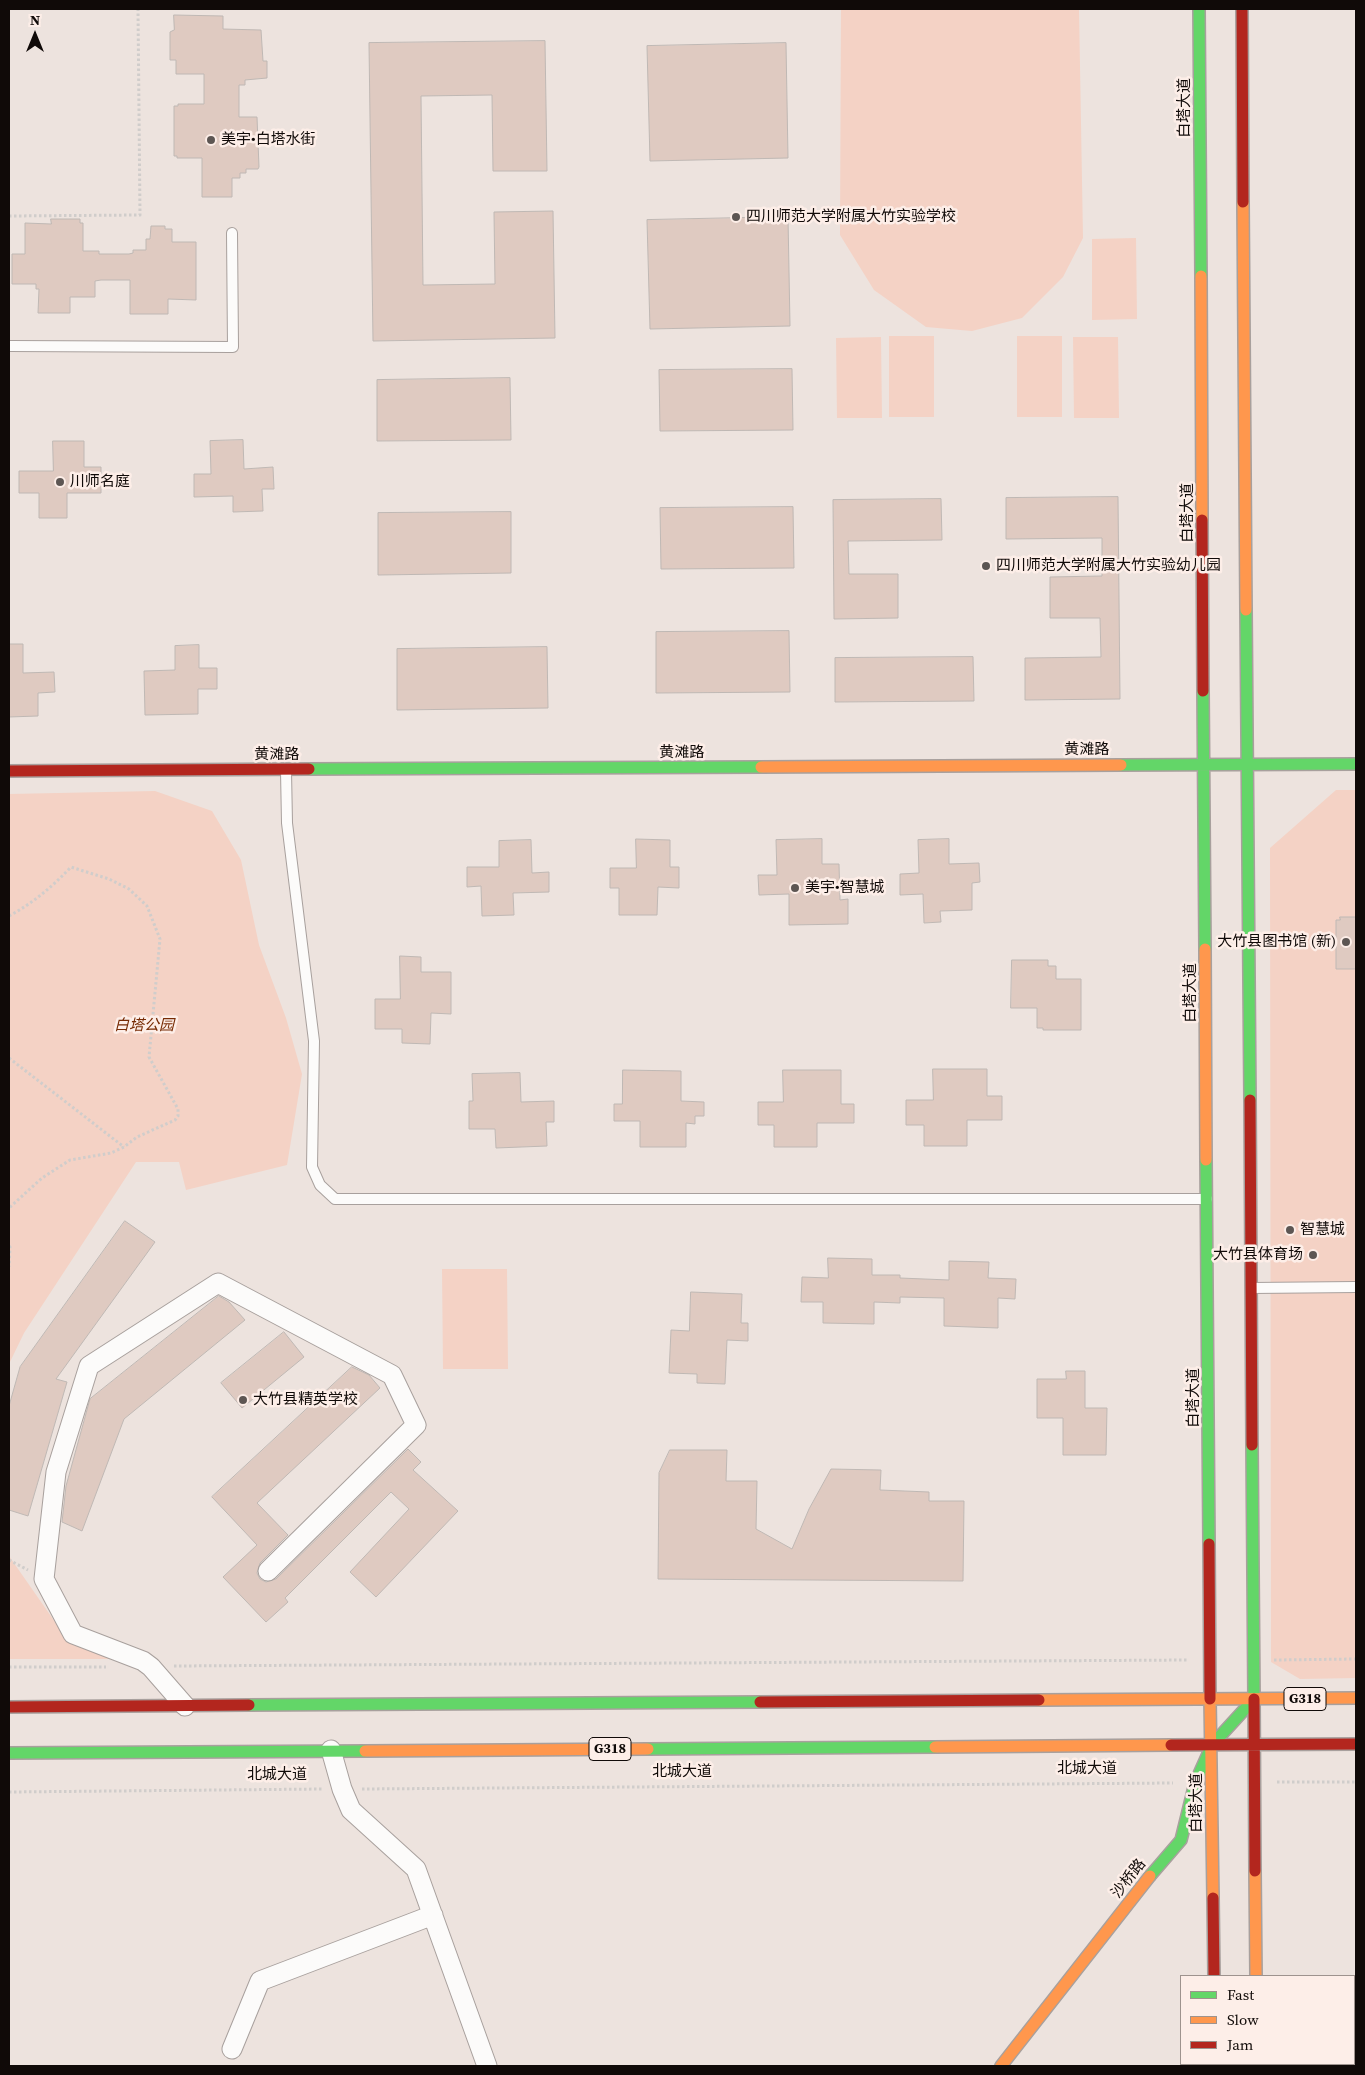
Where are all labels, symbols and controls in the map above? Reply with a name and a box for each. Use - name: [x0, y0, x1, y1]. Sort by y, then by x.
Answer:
- north arrow: [10, 10, 60, 60]
- text: N: [30, 10, 40, 30]
- street label: 白塔大道: [1176, 78, 1194, 138]
- place label: 美宇•白塔水街: [221, 131, 316, 149]
- marker: 美宇•白塔水街: [205, 134, 217, 146]
- place label: 四川师范大学附属大竹实验学校: [746, 208, 956, 226]
- marker: 四川师范大学附属大竹实验学校: [730, 211, 742, 223]
- place label: 川师名庭: [70, 473, 130, 491]
- marker: 川师名庭: [54, 476, 66, 488]
- street label: 白塔大道: [1179, 483, 1197, 543]
- place label: 四川师范大学附属大竹实验幼儿园: [996, 557, 1221, 575]
- marker: 四川师范大学附属大竹实验幼儿园: [980, 560, 992, 572]
- street label: 黄滩路: [1065, 741, 1109, 759]
- street label: 黄滩路: [660, 744, 704, 762]
- street label: 黄滩路: [255, 746, 299, 764]
- place label: 美宇•智慧城: [805, 879, 885, 897]
- marker: 美宇•智慧城: [789, 882, 801, 894]
- place label: 大竹县图书馆 (新): [1217, 933, 1336, 951]
- marker: 大竹县图书馆 (新): [1340, 936, 1352, 948]
- street label: 白塔大道: [1182, 963, 1200, 1023]
- park label: 白塔公园: [114, 1017, 174, 1035]
- place label: 智慧城: [1300, 1221, 1345, 1239]
- marker: 智慧城: [1284, 1224, 1296, 1236]
- place label: 大竹县体育场: [1213, 1246, 1303, 1264]
- marker: 大竹县体育场: [1307, 1249, 1319, 1261]
- street label: 白塔大道: [1185, 1368, 1203, 1428]
- place label: 大竹县精英学校: [253, 1391, 358, 1409]
- marker: 大竹县精英学校: [237, 1394, 249, 1406]
- road number: G318: [1284, 1688, 1326, 1710]
- road number: G318: [589, 1738, 631, 1760]
- street label: 北城大道: [1057, 1760, 1117, 1778]
- street label: 北城大道: [652, 1763, 712, 1781]
- street label: 北城大道: [247, 1766, 307, 1784]
- street label: 白塔大道: [1188, 1773, 1206, 1833]
- street label: 沙桥路: [1108, 1856, 1150, 1902]
- legend: [1180, 1975, 1355, 2065]
- text: Fast: [1227, 1984, 1254, 2005]
- text: Slow: [1227, 2009, 1259, 2030]
- text: Jam: [1227, 2034, 1253, 2055]

